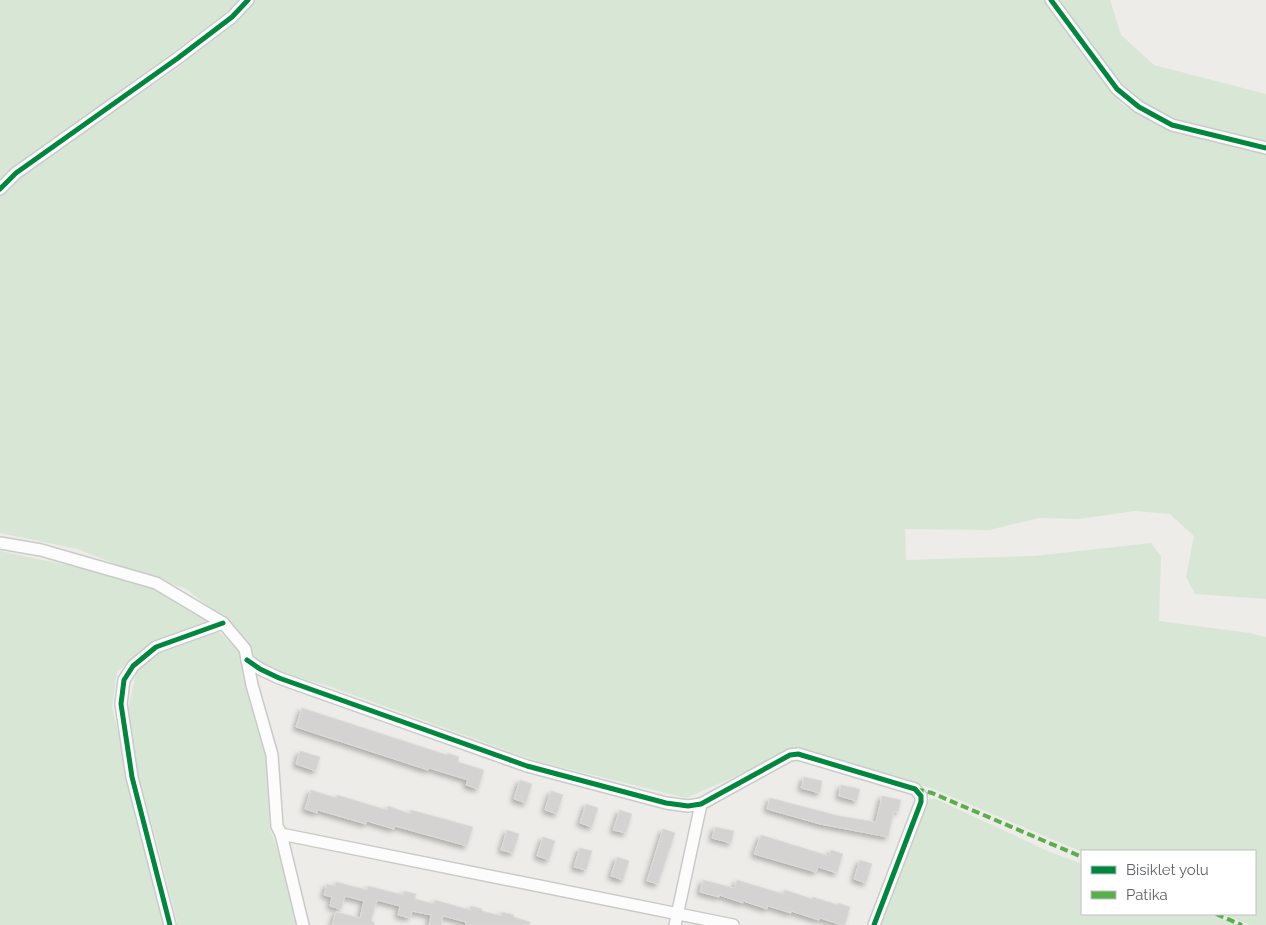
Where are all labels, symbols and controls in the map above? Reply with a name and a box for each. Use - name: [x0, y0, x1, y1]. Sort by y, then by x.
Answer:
- legend: [1081, 850, 1256, 915]
- text: Bisiklet yolu: [1126, 861, 1209, 879]
- text: Patika: [1126, 886, 1168, 904]

